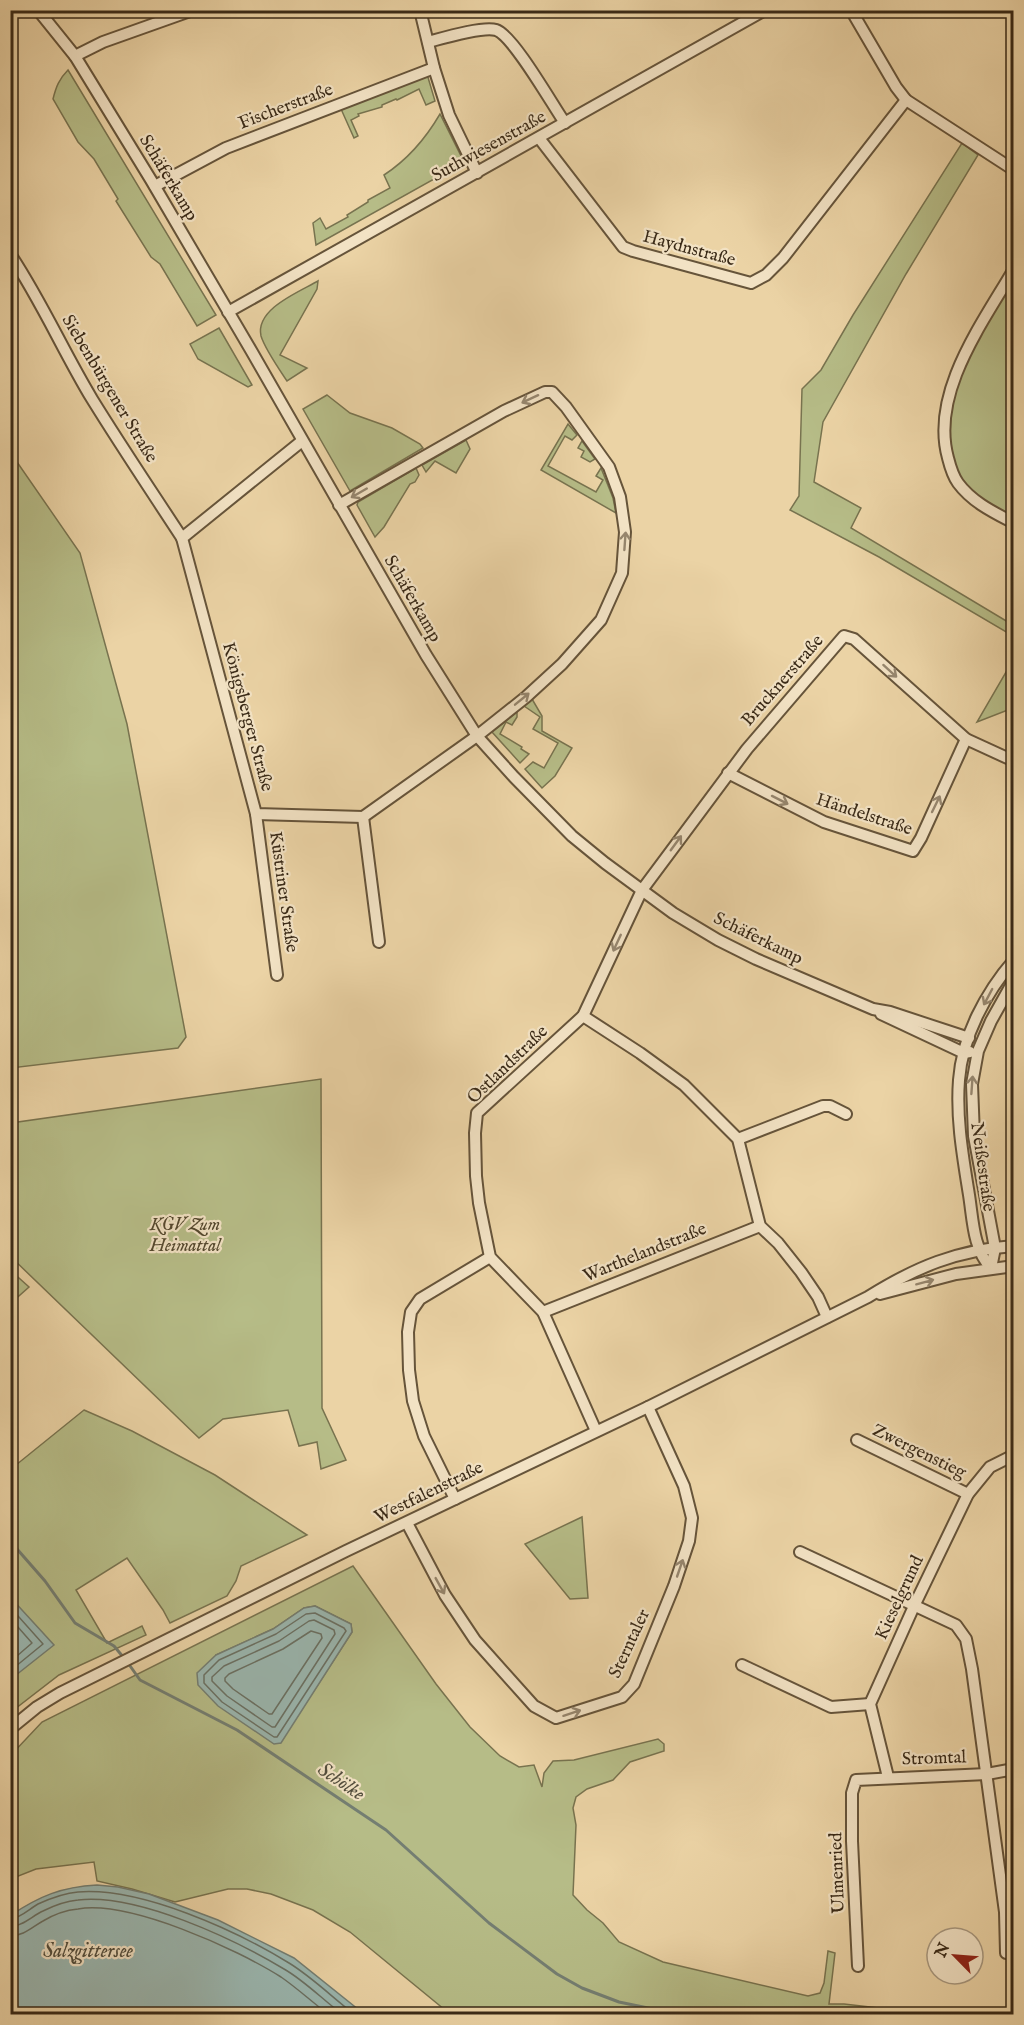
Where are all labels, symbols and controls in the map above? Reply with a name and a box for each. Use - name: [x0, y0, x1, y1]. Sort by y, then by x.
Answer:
- street label: Fischerstraße: [236, 78, 336, 136]
- street label: Suthwiesenstraße: [428, 106, 550, 188]
- street label: Schäferkamp: [133, 131, 203, 226]
- street label: Haydnstraße: [640, 226, 738, 272]
- street label: Siebenbürgener Straße: [56, 311, 162, 467]
- one-way arrow: [521, 394, 539, 406]
- one-way arrow: [351, 487, 368, 499]
- one-way arrow: [619, 532, 630, 552]
- street label: Schäferkamp: [378, 551, 446, 647]
- street label: Brucknerstraße: [737, 630, 829, 732]
- street label: Königsberger Straße: [216, 640, 278, 794]
- one-way arrow: [882, 664, 897, 678]
- one-way arrow: [514, 693, 530, 706]
- street label: Händelstraße: [813, 789, 915, 841]
- one-way arrow: [770, 795, 788, 806]
- one-way arrow: [931, 796, 943, 814]
- street label: Küstriner Straße: [263, 830, 303, 954]
- one-way arrow: [670, 836, 683, 852]
- street label: Schäferkamp: [710, 907, 807, 971]
- one-way arrow: [611, 934, 622, 952]
- one-way arrow: [982, 988, 994, 1005]
- street label: Ostlandstraße: [463, 1021, 553, 1109]
- one-way arrow: [967, 1076, 978, 1095]
- street label: Neißestraße: [964, 1121, 1000, 1213]
- park label: KGV Zum Heimattal: [149, 1214, 222, 1258]
- street label: Warthelandstraße: [580, 1218, 710, 1288]
- one-way arrow: [915, 1275, 934, 1287]
- street label: Zwergenstieg: [868, 1419, 970, 1485]
- street label: Westfalenstraße: [371, 1457, 487, 1529]
- street label: Kieselgrund: [870, 1552, 930, 1644]
- one-way arrow: [675, 1559, 686, 1578]
- one-way arrow: [435, 1576, 446, 1594]
- street label: Sterntaler: [604, 1605, 656, 1682]
- one-way arrow: [562, 1707, 581, 1718]
- street label: Stromtal: [901, 1746, 967, 1772]
- water label: Schölke: [313, 1757, 370, 1807]
- street label: Ulmenried: [825, 1832, 851, 1914]
- north arrow: [925, 1926, 985, 1986]
- water label: Salzgittersee: [43, 1939, 133, 1965]
- text: N: [931, 1940, 955, 1962]

